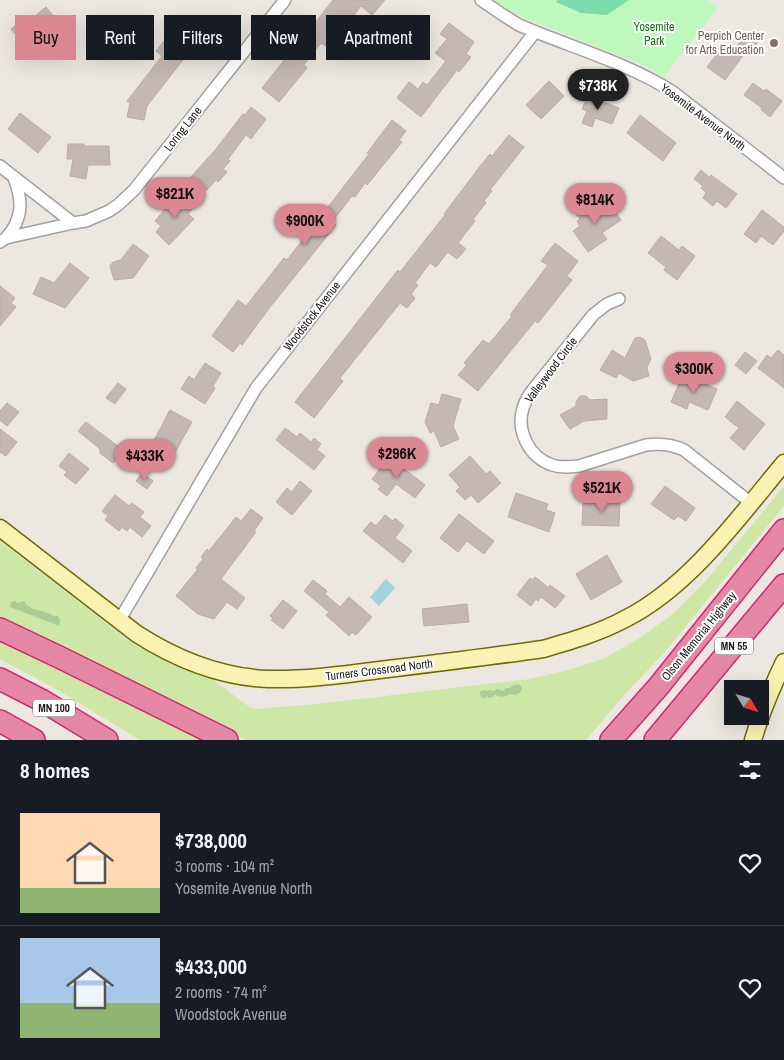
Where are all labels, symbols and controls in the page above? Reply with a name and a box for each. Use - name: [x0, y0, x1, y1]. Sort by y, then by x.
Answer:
- chip: Buy: [15, 15, 76, 60]
- chip: Rent: [86, 15, 154, 60]
- chip: Filters: [164, 15, 241, 60]
- chip: New: [251, 15, 316, 60]
- chip: Apartment: [326, 15, 430, 60]
- park label: Yosemite Park: [634, 19, 674, 49]
- place label: Perpich Center for Arts Education: [686, 28, 765, 58]
- marker: Perpich Center for Arts Education: [768, 37, 780, 49]
- pin: $738K: [563, 68, 633, 111]
- text: $738K: [579, 74, 617, 96]
- street label: Yosemite Avenue North: [657, 80, 749, 154]
- street label: Loring Lane: [161, 103, 205, 155]
- pin: $821K: [140, 176, 210, 219]
- text: $821K: [156, 182, 194, 204]
- pin: $814K: [560, 182, 630, 225]
- text: $814K: [576, 188, 614, 210]
- pin: $900K: [270, 204, 340, 246]
- text: $900K: [286, 209, 324, 231]
- street label: Woodstock Avenue: [280, 278, 344, 354]
- street label: Valleywood Circle: [521, 334, 581, 406]
- pin: $300K: [659, 352, 729, 394]
- text: $300K: [675, 357, 713, 379]
- pin: $296K: [362, 436, 432, 479]
- pin: $433K: [110, 438, 180, 481]
- text: $296K: [378, 442, 416, 464]
- text: $433K: [126, 444, 164, 466]
- pin: $521K: [567, 470, 637, 513]
- text: $521K: [583, 476, 621, 498]
- street label: Olson Memorial Highway: [658, 588, 740, 684]
- road number: MN 55: [715, 637, 753, 654]
- street label: Turners Crossroad North: [324, 655, 434, 685]
- north arrow: [724, 680, 769, 725]
- map controls: [724, 680, 769, 725]
- road number: MN 100: [33, 700, 75, 716]
- text: 8 homes: [20, 756, 90, 785]
- icon: filters: [736, 756, 764, 784]
- text: $738,000: [175, 826, 247, 855]
- icon: home: [60, 833, 120, 893]
- icon: heart: [736, 849, 764, 877]
- text: 3 rooms · 104 m²: [175, 855, 274, 877]
- text: Yosemite Avenue North: [175, 877, 312, 899]
- text: $433,000: [175, 952, 247, 981]
- icon: home: [60, 958, 120, 1018]
- icon: heart: [736, 974, 764, 1002]
- text: 2 rooms · 74 m²: [175, 981, 267, 1003]
- text: Woodstock Avenue: [175, 1003, 287, 1025]

